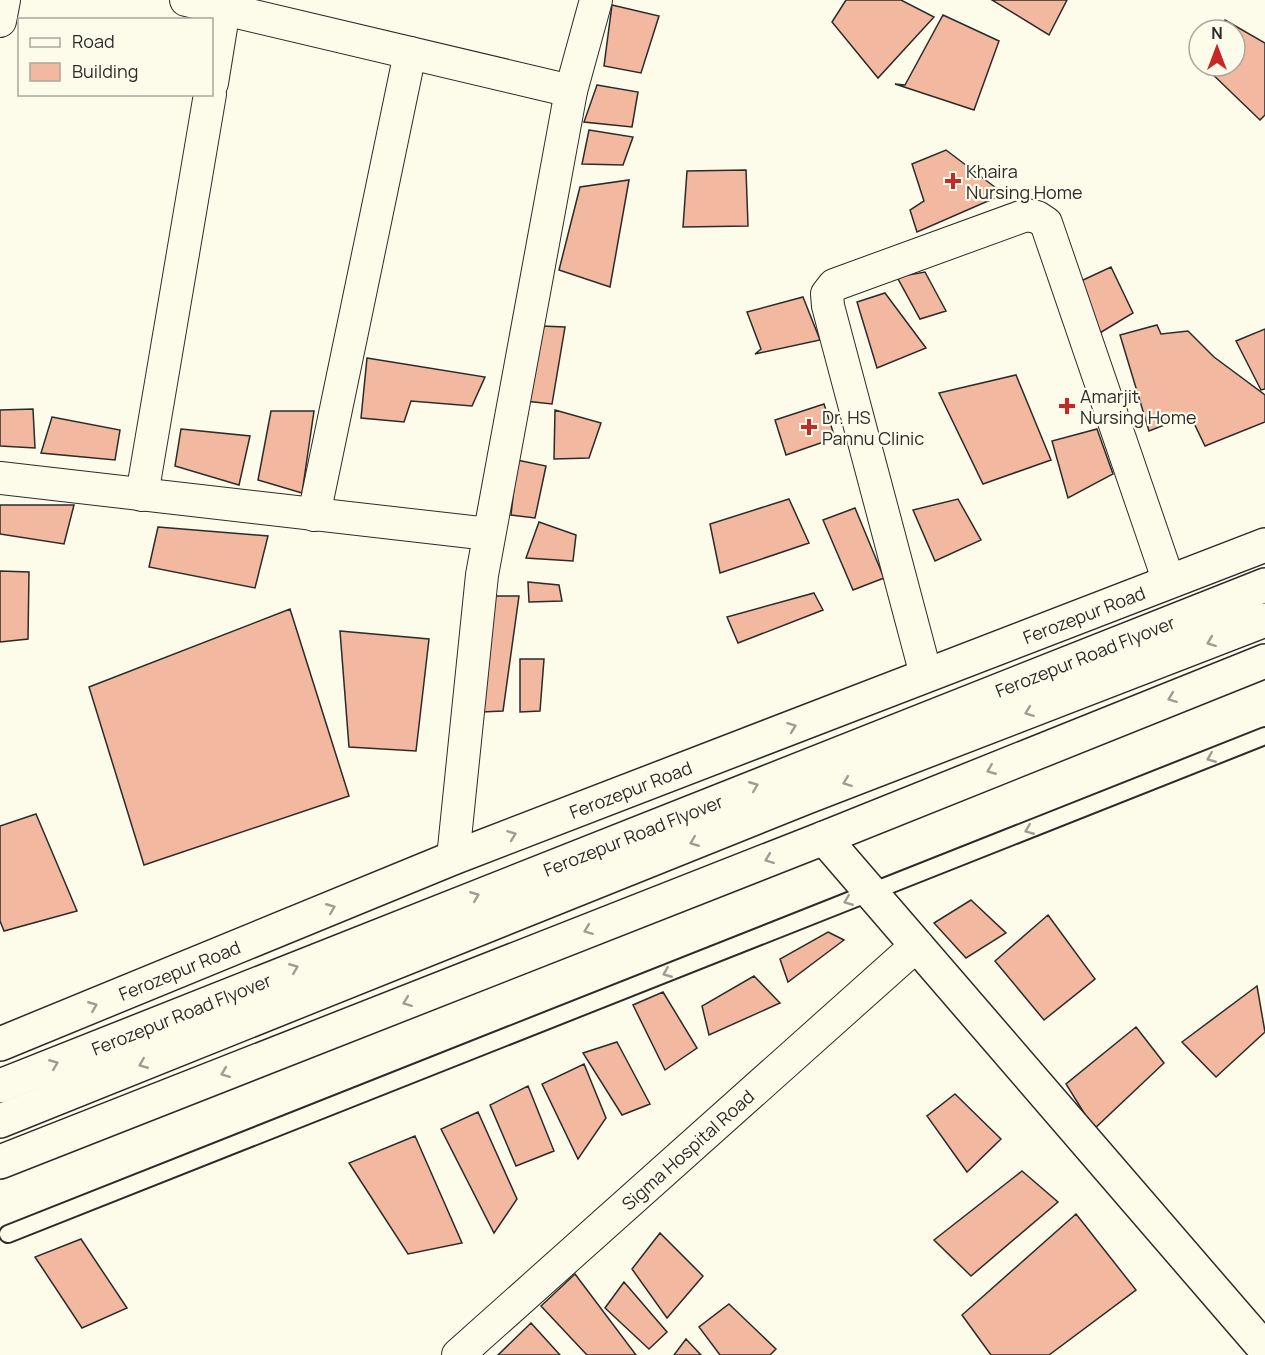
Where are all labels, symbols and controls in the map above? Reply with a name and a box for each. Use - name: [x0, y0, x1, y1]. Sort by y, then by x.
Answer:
- legend: [18, 18, 213, 96]
- north arrow: [1187, 18, 1247, 78]
- text: N: [1211, 22, 1223, 44]
- text: Road: [72, 29, 115, 53]
- text: Building: [72, 59, 138, 83]
- place label: Khaira Nursing Home: [966, 159, 1082, 204]
- marker: Khaira Nursing Home: [944, 172, 962, 190]
- place label: Amarjit Nursing Home: [1080, 384, 1196, 429]
- marker: Amarjit Nursing Home: [1058, 397, 1076, 415]
- place label: Dr. HS Pannu Clinic: [822, 405, 924, 450]
- marker: Dr. HS Pannu Clinic: [800, 418, 818, 436]
- street label: Ferozepur Road: [1019, 580, 1149, 649]
- street label: Ferozepur Road Flyover: [992, 610, 1179, 703]
- one-way arrow: [1206, 635, 1217, 647]
- one-way arrow: [1167, 691, 1178, 704]
- one-way arrow: [1024, 705, 1035, 718]
- one-way arrow: [786, 721, 797, 734]
- one-way arrow: [1206, 751, 1217, 763]
- street label: Ferozepur Road: [566, 755, 695, 824]
- one-way arrow: [986, 763, 997, 775]
- one-way arrow: [842, 775, 853, 787]
- one-way arrow: [748, 781, 759, 793]
- street label: Ferozepur Road Flyover: [540, 789, 727, 882]
- one-way arrow: [1025, 822, 1035, 835]
- one-way arrow: [506, 829, 517, 842]
- one-way arrow: [689, 835, 700, 847]
- one-way arrow: [765, 852, 776, 864]
- one-way arrow: [469, 891, 480, 903]
- one-way arrow: [843, 894, 854, 907]
- one-way arrow: [325, 903, 336, 915]
- one-way arrow: [583, 923, 594, 936]
- street label: Ferozepur Road: [115, 935, 244, 1006]
- one-way arrow: [288, 963, 299, 976]
- one-way arrow: [662, 966, 673, 978]
- street label: Ferozepur Road Flyover: [88, 968, 275, 1061]
- one-way arrow: [402, 995, 413, 1007]
- one-way arrow: [87, 1001, 98, 1013]
- one-way arrow: [138, 1057, 149, 1069]
- one-way arrow: [48, 1059, 59, 1071]
- one-way arrow: [220, 1066, 231, 1078]
- street label: Sigma Hospital Road: [616, 1084, 759, 1215]

